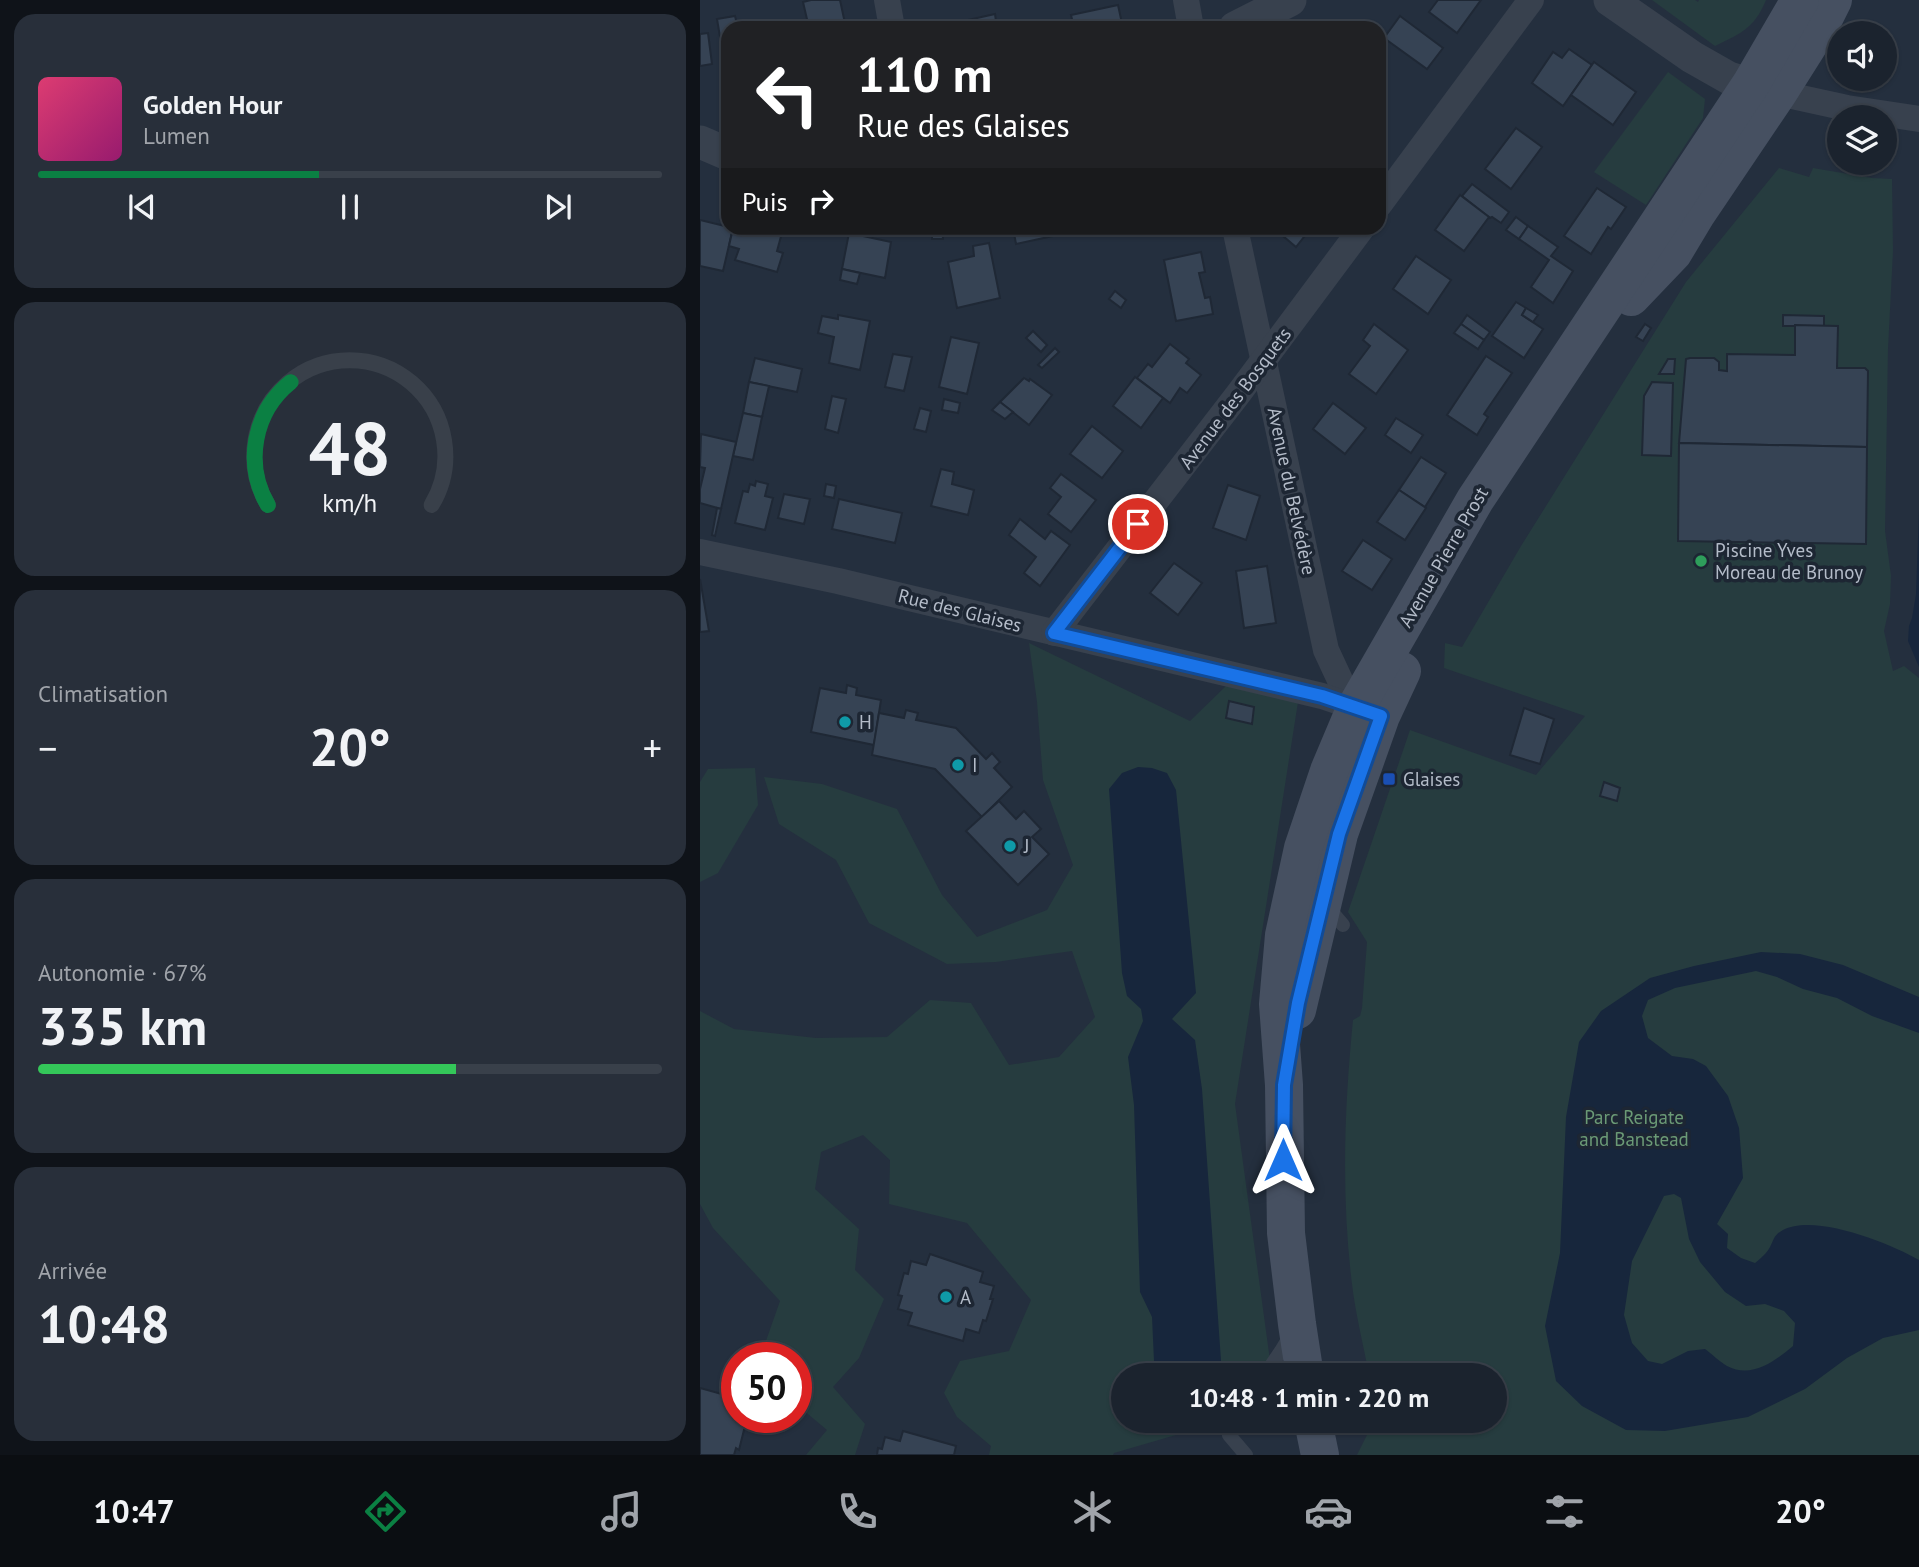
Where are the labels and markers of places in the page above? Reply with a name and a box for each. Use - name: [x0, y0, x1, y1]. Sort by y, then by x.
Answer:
- pin: [1108, 494, 1168, 554]
- place label: Piscine Yves Moreau de Brunoy: [1715, 538, 1863, 584]
- marker: Piscine Yves Moreau de Brunoy: [1693, 553, 1709, 569]
- place label: H: [859, 710, 872, 734]
- marker: H: [837, 714, 853, 730]
- place label: I: [972, 753, 978, 777]
- marker: I: [950, 757, 966, 773]
- place label: Glaises: [1403, 767, 1460, 791]
- marker: Glaises: [1381, 771, 1397, 787]
- place label: J: [1023, 834, 1030, 858]
- marker: J: [1002, 838, 1018, 854]
- place label: A: [960, 1285, 971, 1309]
- marker: A: [938, 1289, 954, 1305]

